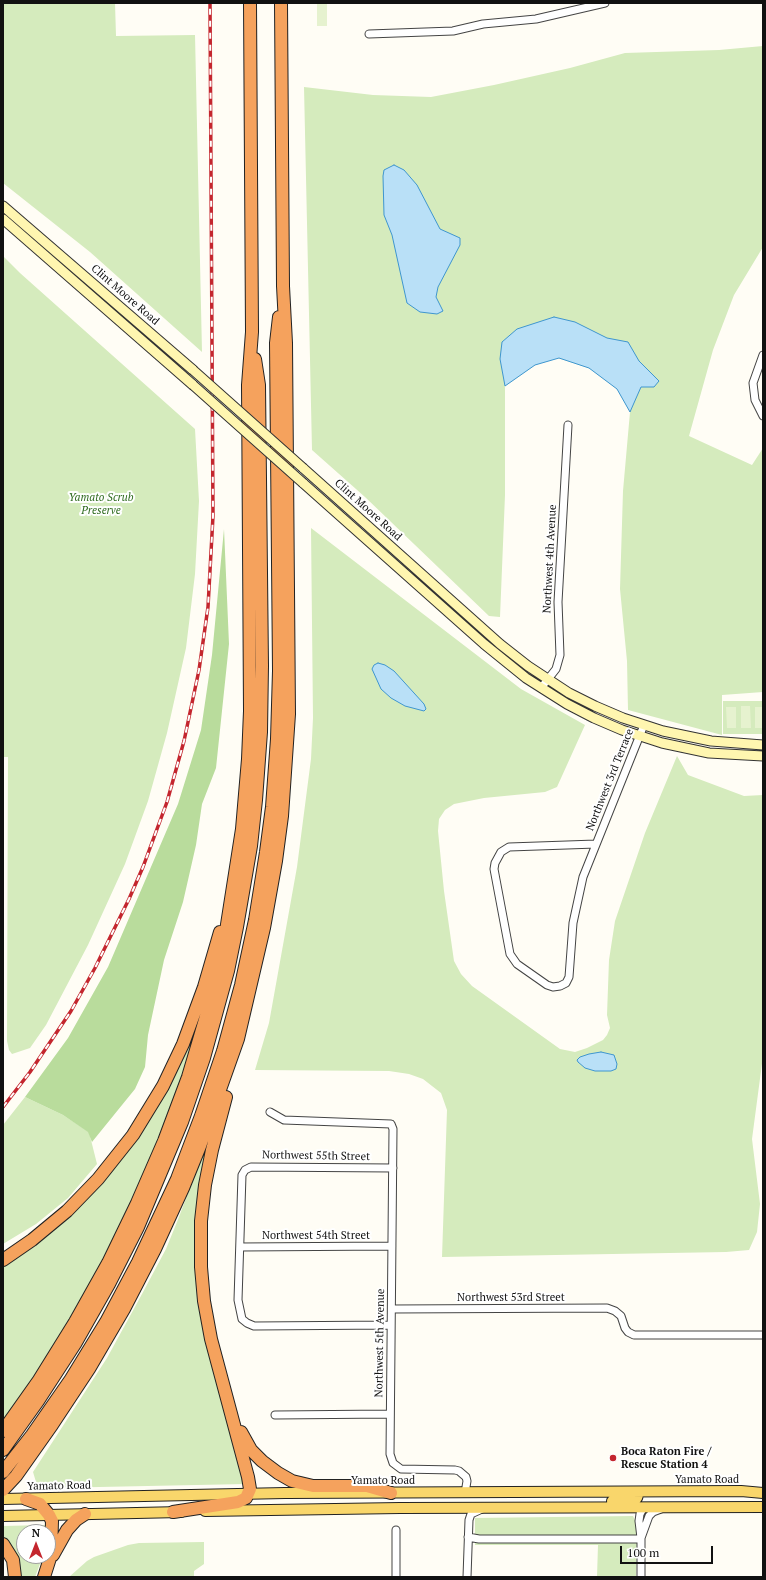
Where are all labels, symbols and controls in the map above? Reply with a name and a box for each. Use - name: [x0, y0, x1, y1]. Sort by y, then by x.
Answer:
- street label: Clint Moore Road: [88, 262, 162, 328]
- street label: Clint Moore Road: [332, 476, 404, 544]
- park label: Yamato Scrub Preserve: [68, 491, 134, 517]
- street label: Northwest 4th Avenue: [541, 504, 559, 614]
- street label: Northwest 3rd Terrace: [584, 727, 636, 833]
- street label: Northwest 55th Street: [262, 1148, 370, 1164]
- street label: Northwest 54th Street: [262, 1229, 370, 1243]
- street label: Northwest 5th Avenue: [372, 1288, 388, 1398]
- street label: Northwest 53rd Street: [457, 1291, 565, 1305]
- place label: Boca Raton Fire / Rescue Station 4: [621, 1445, 711, 1471]
- marker: Boca Raton Fire / Rescue Station 4: [608, 1453, 618, 1463]
- street label: Yamato Road: [675, 1473, 739, 1487]
- street label: Yamato Road: [351, 1474, 415, 1488]
- street label: Yamato Road: [27, 1479, 91, 1493]
- north arrow: [16, 1524, 56, 1564]
- text: N: [32, 1526, 40, 1540]
- scale bar: [622, 1538, 715, 1564]
- text: 100 m: [627, 1545, 659, 1560]

